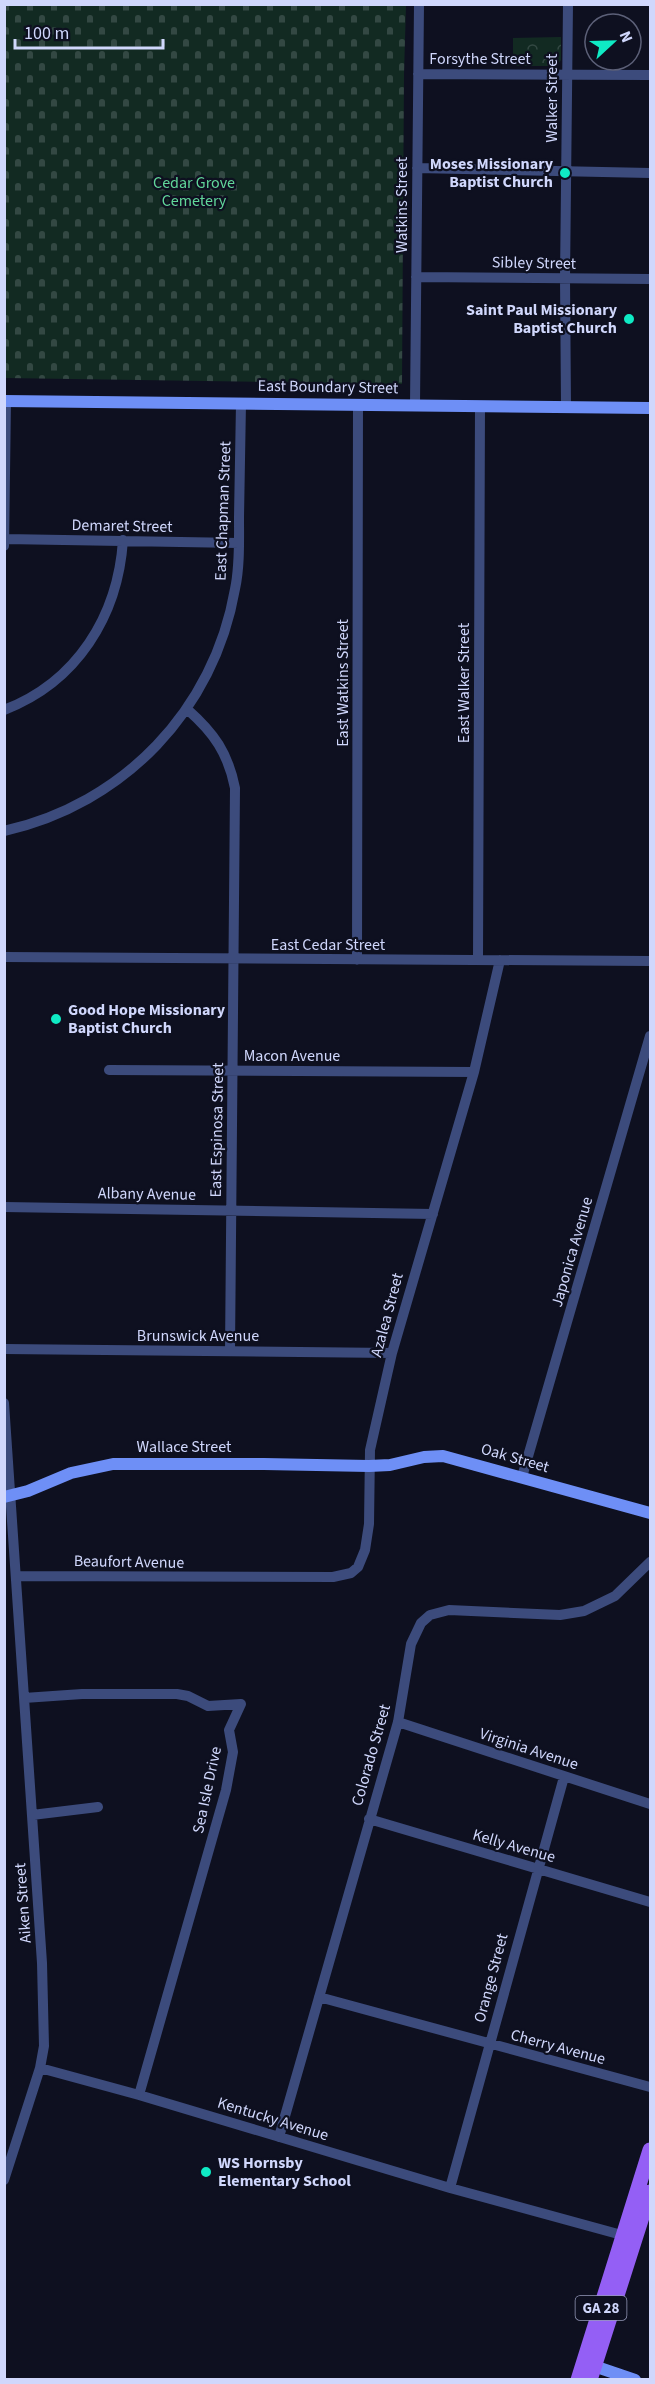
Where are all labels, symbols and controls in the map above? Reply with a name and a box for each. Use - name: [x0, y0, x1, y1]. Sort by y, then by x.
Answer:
- scale bar: [15, 12, 164, 50]
- north arrow: [583, 12, 643, 72]
- text: 100 m: [24, 21, 69, 46]
- text: N: [614, 28, 638, 46]
- street label: Forsythe Street: [429, 48, 531, 70]
- street label: Walker Street: [541, 53, 563, 142]
- place label: Moses Missionary Baptist Church: [430, 153, 554, 193]
- street label: Watkins Street: [391, 156, 413, 253]
- marker: Moses Missionary Baptist Church: [558, 166, 572, 180]
- park label: Cedar Grove Cemetery: [153, 172, 235, 212]
- street label: Sibley Street: [492, 251, 577, 275]
- place label: Saint Paul Missionary Baptist Church: [466, 299, 618, 339]
- marker: Saint Paul Missionary Baptist Church: [622, 312, 636, 326]
- street label: East Boundary Street: [257, 375, 399, 399]
- street label: East Chapman Street: [210, 440, 236, 581]
- street label: Demaret Street: [71, 514, 173, 538]
- street label: East Watkins Street: [332, 619, 354, 747]
- street label: East Walker Street: [453, 622, 475, 743]
- street label: East Cedar Street: [271, 934, 386, 956]
- place label: Good Hope Missionary Baptist Church: [68, 999, 226, 1039]
- marker: Good Hope Missionary Baptist Church: [49, 1012, 63, 1026]
- street label: Macon Avenue: [244, 1045, 340, 1067]
- street label: East Espinosa Street: [205, 1062, 229, 1198]
- street label: Albany Avenue: [98, 1182, 196, 1206]
- street label: Japonica Avenue: [546, 1194, 598, 1310]
- street label: Azalea Street: [365, 1270, 409, 1360]
- street label: Brunswick Avenue: [137, 1325, 259, 1347]
- street label: Wallace Street: [137, 1436, 232, 1458]
- street label: Oak Street: [478, 1438, 552, 1478]
- street label: Beaufort Avenue: [74, 1550, 185, 1574]
- street label: Colorado Street: [346, 1701, 396, 1808]
- street label: Virginia Avenue: [477, 1723, 581, 1775]
- street label: Sea Isle Drive: [187, 1744, 227, 1835]
- street label: Kelly Avenue: [470, 1824, 558, 1868]
- street label: Aiken Street: [9, 1862, 37, 1944]
- street label: Orange Street: [469, 1930, 514, 2025]
- street label: Cherry Avenue: [508, 2024, 608, 2070]
- street label: Kentucky Avenue: [215, 2092, 331, 2146]
- place label: WS Hornsby Elementary School: [218, 2152, 351, 2192]
- marker: WS Hornsby Elementary School: [199, 2165, 213, 2179]
- road number: GA 28: [576, 2296, 626, 2320]

